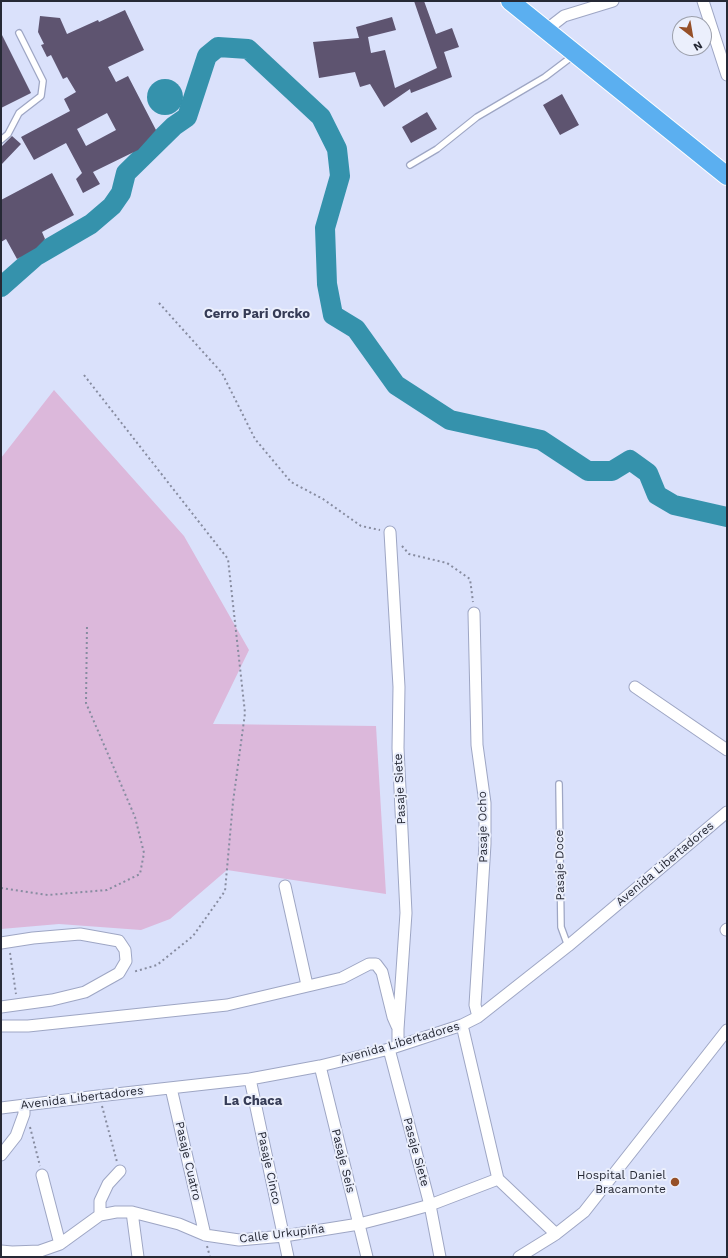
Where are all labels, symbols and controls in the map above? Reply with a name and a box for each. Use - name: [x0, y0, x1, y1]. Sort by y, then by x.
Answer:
- north arrow: [672, 16, 712, 56]
- text: N: [691, 38, 705, 54]
- district label: Cerro Pari Orcko: [204, 306, 310, 322]
- street label: Pasaje Siete: [391, 753, 409, 825]
- street label: Pasaje Ocho: [475, 791, 491, 863]
- street label: Avenida Libertadores: [613, 819, 717, 909]
- street label: Pasaje Doce: [552, 829, 568, 901]
- street label: Avenida Libertadores: [339, 1019, 461, 1067]
- street label: Avenida Libertadores: [20, 1083, 144, 1113]
- district label: La Chaca: [224, 1093, 282, 1109]
- street label: Pasaje Siete: [400, 1116, 432, 1188]
- street label: Pasaje Cuatro: [172, 1120, 204, 1202]
- street label: Pasaje Seis: [328, 1127, 358, 1195]
- street label: Pasaje Cinco: [254, 1130, 284, 1206]
- place label: Hospital Daniel Bracamonte: [577, 1168, 666, 1196]
- marker: Hospital Daniel Bracamonte: [669, 1176, 681, 1188]
- street label: Calle Urkupiña: [239, 1222, 325, 1246]

